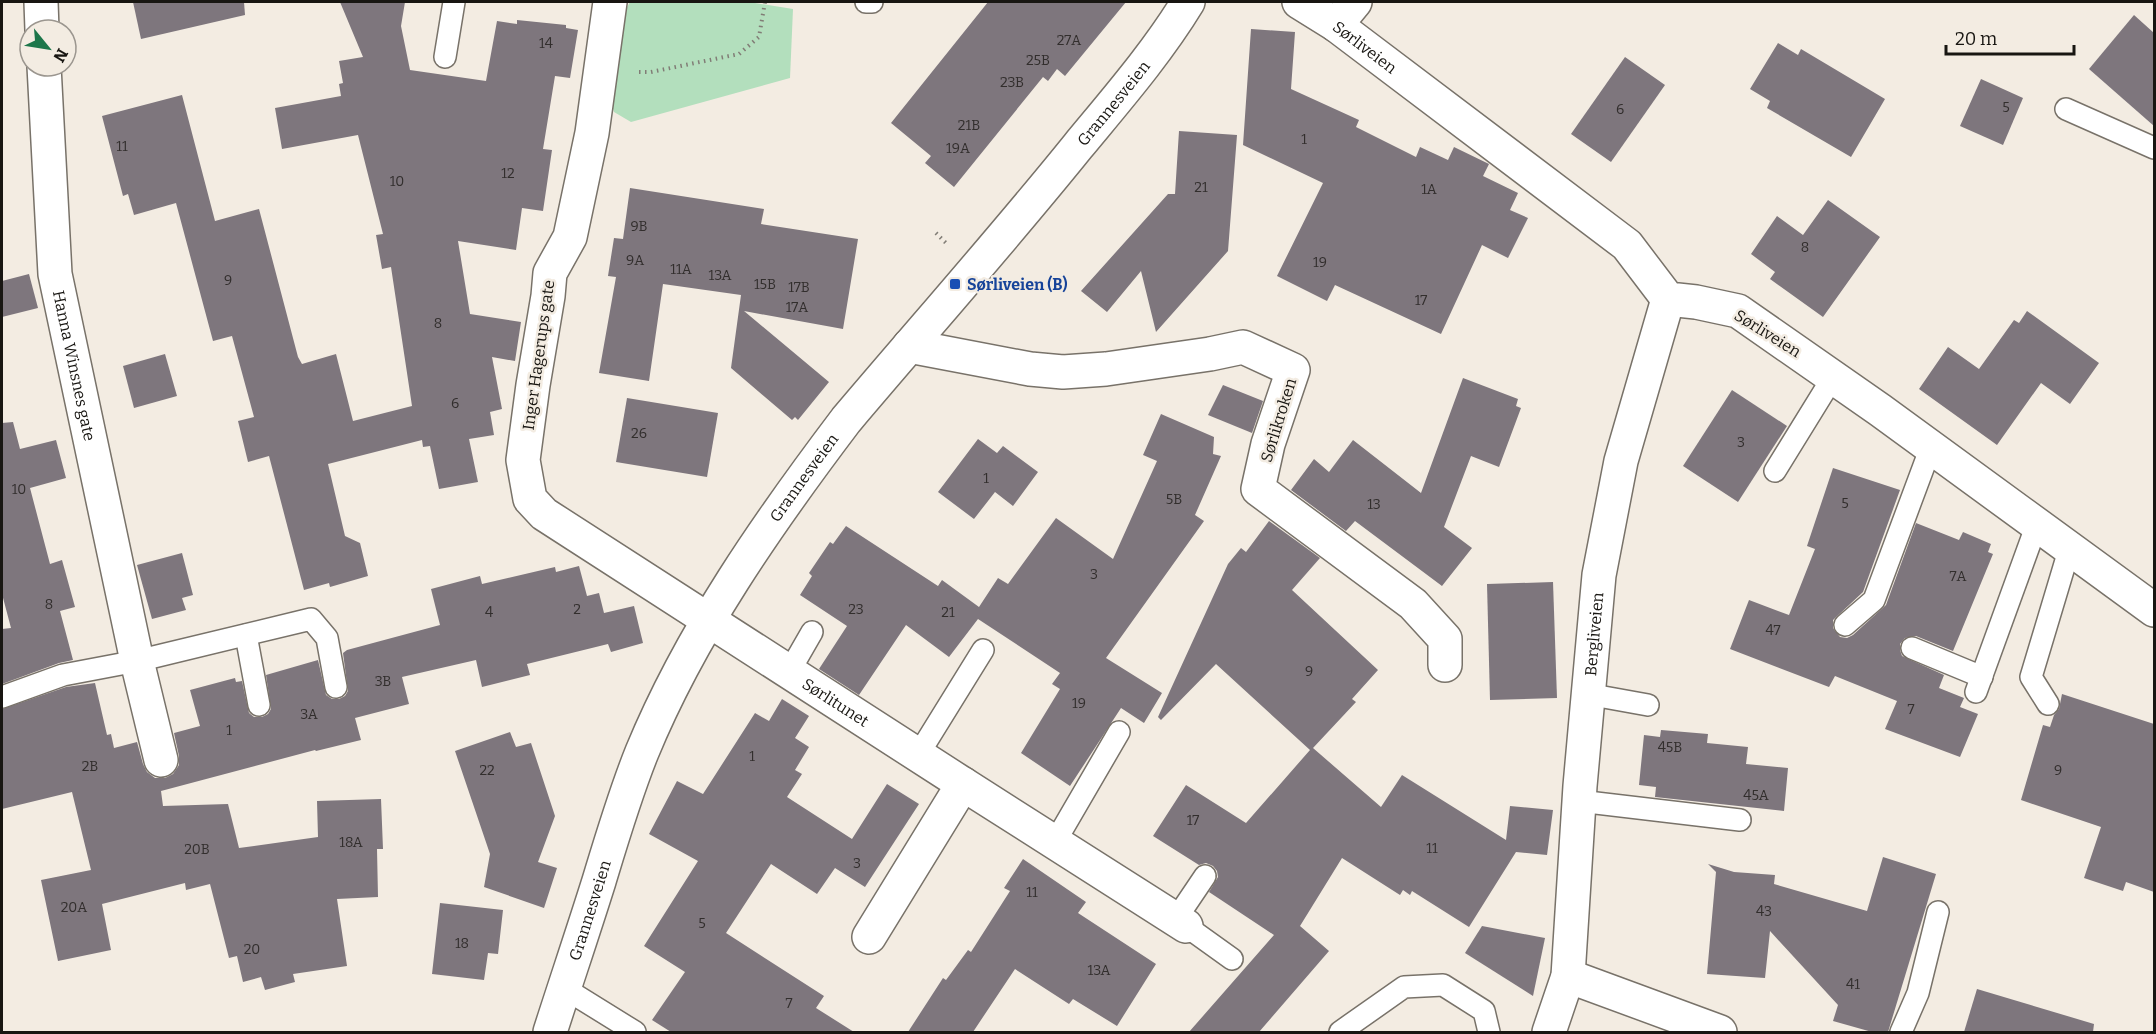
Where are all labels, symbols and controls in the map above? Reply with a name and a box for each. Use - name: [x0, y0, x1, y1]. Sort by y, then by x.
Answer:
- street label: Sørliveien: [1329, 17, 1400, 78]
- north arrow: [18, 18, 78, 78]
- scale bar: [1946, 18, 2074, 56]
- text: 20 m: [1955, 28, 1997, 50]
- house number: 27A: [1057, 32, 1081, 49]
- house number: 14: [539, 35, 553, 52]
- text: N: [49, 45, 72, 65]
- house number: 25B: [1026, 52, 1050, 69]
- street label: Grannesveien: [1073, 57, 1154, 150]
- house number: 23B: [1000, 74, 1024, 91]
- house number: 5: [2002, 99, 2010, 116]
- house number: 6: [1616, 101, 1624, 118]
- house number: 21B: [958, 117, 980, 134]
- house number: 1: [1301, 131, 1307, 148]
- house number: 11: [116, 138, 128, 155]
- house number: 19A: [946, 140, 970, 157]
- house number: 12: [501, 165, 515, 182]
- house number: 10: [390, 173, 404, 190]
- house number: 21: [1194, 179, 1208, 196]
- house number: 1A: [1421, 181, 1437, 198]
- house number: 9B: [630, 218, 648, 235]
- house number: 8: [1801, 239, 1809, 256]
- house number: 9A: [626, 252, 644, 269]
- house number: 19: [1313, 254, 1327, 271]
- house number: 11A: [670, 261, 692, 278]
- house number: 13A: [708, 267, 732, 284]
- house number: 9: [224, 272, 232, 289]
- place label: Sørliveien (B): [967, 275, 1068, 294]
- house number: 15B: [754, 276, 776, 293]
- marker: Sørliveien (B): [948, 277, 962, 291]
- street label: Inger Hagerups gate: [519, 279, 558, 431]
- house number: 17B: [788, 279, 810, 296]
- street label: Hanna Winsnes gate: [49, 289, 99, 443]
- house number: 17: [1415, 292, 1427, 309]
- house number: 17A: [786, 299, 808, 316]
- street label: Sørliveien: [1731, 305, 1805, 361]
- house number: 8: [434, 315, 442, 332]
- street label: Sørlikroken: [1257, 376, 1300, 464]
- house number: 6: [451, 395, 459, 412]
- house number: 26: [631, 425, 647, 442]
- street label: Grannesveien: [766, 430, 842, 526]
- house number: 3: [1737, 434, 1745, 451]
- house number: 1: [983, 470, 989, 487]
- house number: 10: [12, 481, 26, 498]
- house number: 5B: [1166, 491, 1182, 508]
- house number: 5: [1841, 495, 1849, 512]
- house number: 13: [1367, 496, 1381, 513]
- house number: 3: [1090, 566, 1098, 583]
- house number: 7A: [1950, 568, 1967, 585]
- street label: Bergliveien: [1581, 591, 1607, 677]
- house number: 8: [45, 596, 53, 613]
- house number: 2: [573, 601, 581, 618]
- house number: 23: [848, 601, 864, 618]
- house number: 4: [485, 604, 493, 621]
- house number: 21: [941, 604, 955, 621]
- house number: 47: [1765, 622, 1781, 639]
- house number: 9: [1305, 663, 1313, 680]
- house number: 3B: [375, 673, 391, 690]
- street label: Sørlitunet: [799, 674, 872, 731]
- house number: 19: [1072, 695, 1086, 712]
- house number: 7: [1907, 701, 1915, 718]
- house number: 3A: [300, 706, 318, 723]
- house number: 1: [226, 722, 232, 739]
- house number: 45B: [1658, 739, 1682, 756]
- house number: 1: [749, 748, 755, 765]
- house number: 2B: [82, 758, 98, 775]
- house number: 22: [479, 762, 495, 779]
- house number: 9: [2054, 762, 2062, 779]
- house number: 45A: [1743, 787, 1769, 804]
- house number: 17: [1187, 812, 1199, 829]
- house number: 18A: [339, 834, 363, 851]
- house number: 11: [1426, 840, 1438, 857]
- house number: 20B: [184, 841, 210, 858]
- house number: 3: [853, 855, 861, 872]
- street label: Grannesveien: [565, 858, 615, 963]
- house number: 11: [1026, 884, 1038, 901]
- house number: 20A: [61, 899, 87, 916]
- house number: 43: [1756, 903, 1772, 920]
- house number: 5: [698, 915, 706, 932]
- house number: 18: [455, 935, 469, 952]
- house number: 20: [244, 941, 260, 958]
- house number: 13A: [1087, 962, 1111, 979]
- house number: 41: [1846, 976, 1860, 993]
- house number: 7: [785, 995, 793, 1012]

